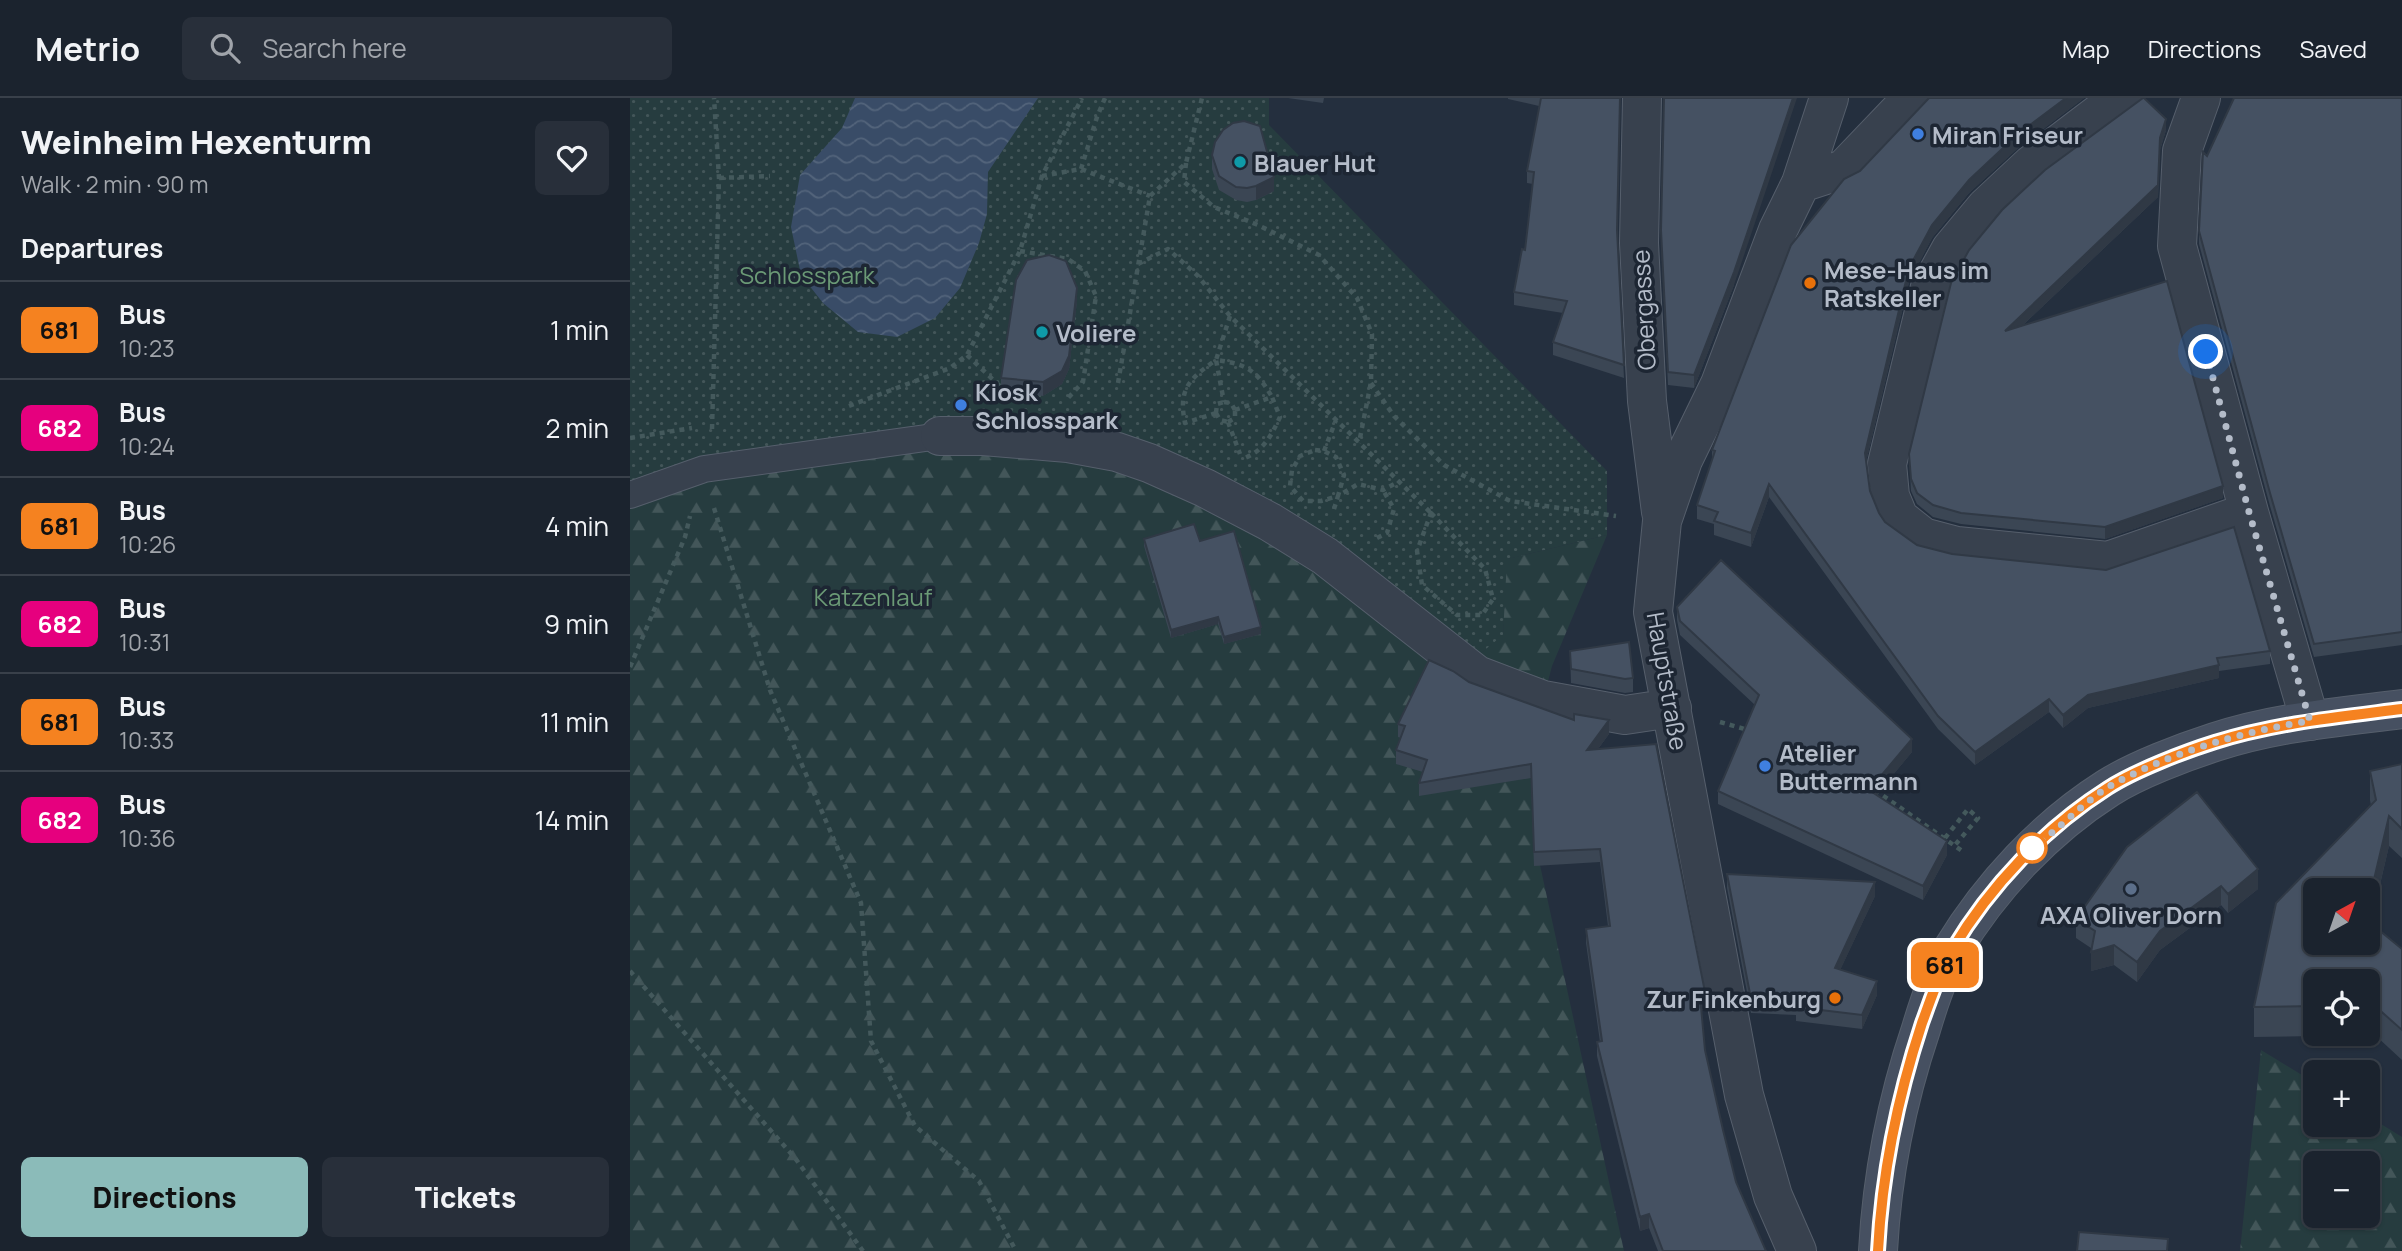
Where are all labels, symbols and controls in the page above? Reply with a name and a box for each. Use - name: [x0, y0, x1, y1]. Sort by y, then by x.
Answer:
- search box: [182, 17, 672, 80]
- text: Metrio: [35, 26, 140, 71]
- icon: search: [206, 29, 244, 67]
- text: Search here: [262, 30, 407, 66]
- text: Map: [2062, 32, 2110, 65]
- text: Directions: [2148, 32, 2261, 65]
- text: Saved: [2299, 32, 2367, 65]
- place label: Miran Friseur: [1932, 118, 2083, 151]
- text: Weinheim Hexenturm: [21, 119, 372, 164]
- button: heart: [535, 121, 609, 195]
- marker: Miran Friseur: [1910, 126, 1926, 142]
- place label: Blauer Hut: [1254, 146, 1376, 179]
- marker: Blauer Hut: [1232, 154, 1248, 170]
- text: Walk · 2 min · 90 m: [21, 168, 209, 200]
- text: Departures: [21, 230, 163, 266]
- street label: Obergasse: [1623, 249, 1663, 371]
- place label: Mese-Haus im Ratskeller: [1824, 253, 1989, 314]
- park label: Schlosspark: [739, 258, 876, 291]
- marker: Mese-Haus im Ratskeller: [1802, 275, 1818, 291]
- text: Bus: [119, 296, 166, 332]
- text: 1 min: [550, 312, 609, 348]
- text: 681: [39, 313, 80, 346]
- place label: Voliere: [1056, 316, 1136, 349]
- marker: Voliere: [1034, 324, 1050, 340]
- text: 10:23: [119, 332, 175, 364]
- your location: [2188, 334, 2223, 369]
- place label: Kiosk Schlosspark: [975, 375, 1119, 436]
- text: Bus: [119, 394, 166, 430]
- marker: Kiosk Schlosspark: [953, 397, 969, 413]
- text: 2 min: [545, 410, 609, 446]
- text: 682: [38, 411, 81, 444]
- text: 10:24: [119, 430, 175, 462]
- text: Bus: [119, 492, 166, 528]
- text: 4 min: [545, 508, 609, 544]
- text: 681: [39, 509, 80, 542]
- text: 10:26: [119, 528, 176, 560]
- park label: Katzenlauf: [814, 580, 933, 613]
- text: Bus: [119, 590, 166, 626]
- text: 9 min: [544, 606, 609, 642]
- text: 682: [38, 607, 81, 640]
- street label: Hauptstraße: [1640, 609, 1696, 753]
- text: 10:31: [119, 626, 171, 658]
- text: Bus: [119, 688, 166, 724]
- text: 11 min: [540, 704, 609, 740]
- text: 681: [39, 705, 80, 738]
- text: 10:33: [119, 724, 174, 756]
- place label: Atelier Buttermann: [1779, 736, 1918, 797]
- marker: Atelier Buttermann: [1757, 758, 1773, 774]
- text: Bus: [119, 786, 166, 822]
- text: 14 min: [535, 802, 609, 838]
- text: 682: [38, 803, 81, 836]
- text: 10:36: [119, 822, 176, 854]
- unlabelled marker: [2017, 833, 2047, 863]
- north arrow: [2303, 878, 2380, 956]
- map controls: [2303, 878, 2380, 1228]
- marker: AXA Oliver Dorn: [2123, 881, 2139, 897]
- place label: AXA Oliver Dorn: [2040, 898, 2222, 931]
- line badge: 681: [1905, 942, 1985, 988]
- text: 681: [1925, 948, 1965, 981]
- button: locate: [2303, 969, 2380, 1046]
- place label: Zur Finkenburg: [1646, 982, 1821, 1015]
- marker: Zur Finkenburg: [1827, 990, 1843, 1006]
- button: +: [2303, 1060, 2380, 1137]
- button: −: [2303, 1151, 2380, 1228]
- button: Directions: [21, 1157, 308, 1237]
- button: Tickets: [322, 1157, 609, 1237]

